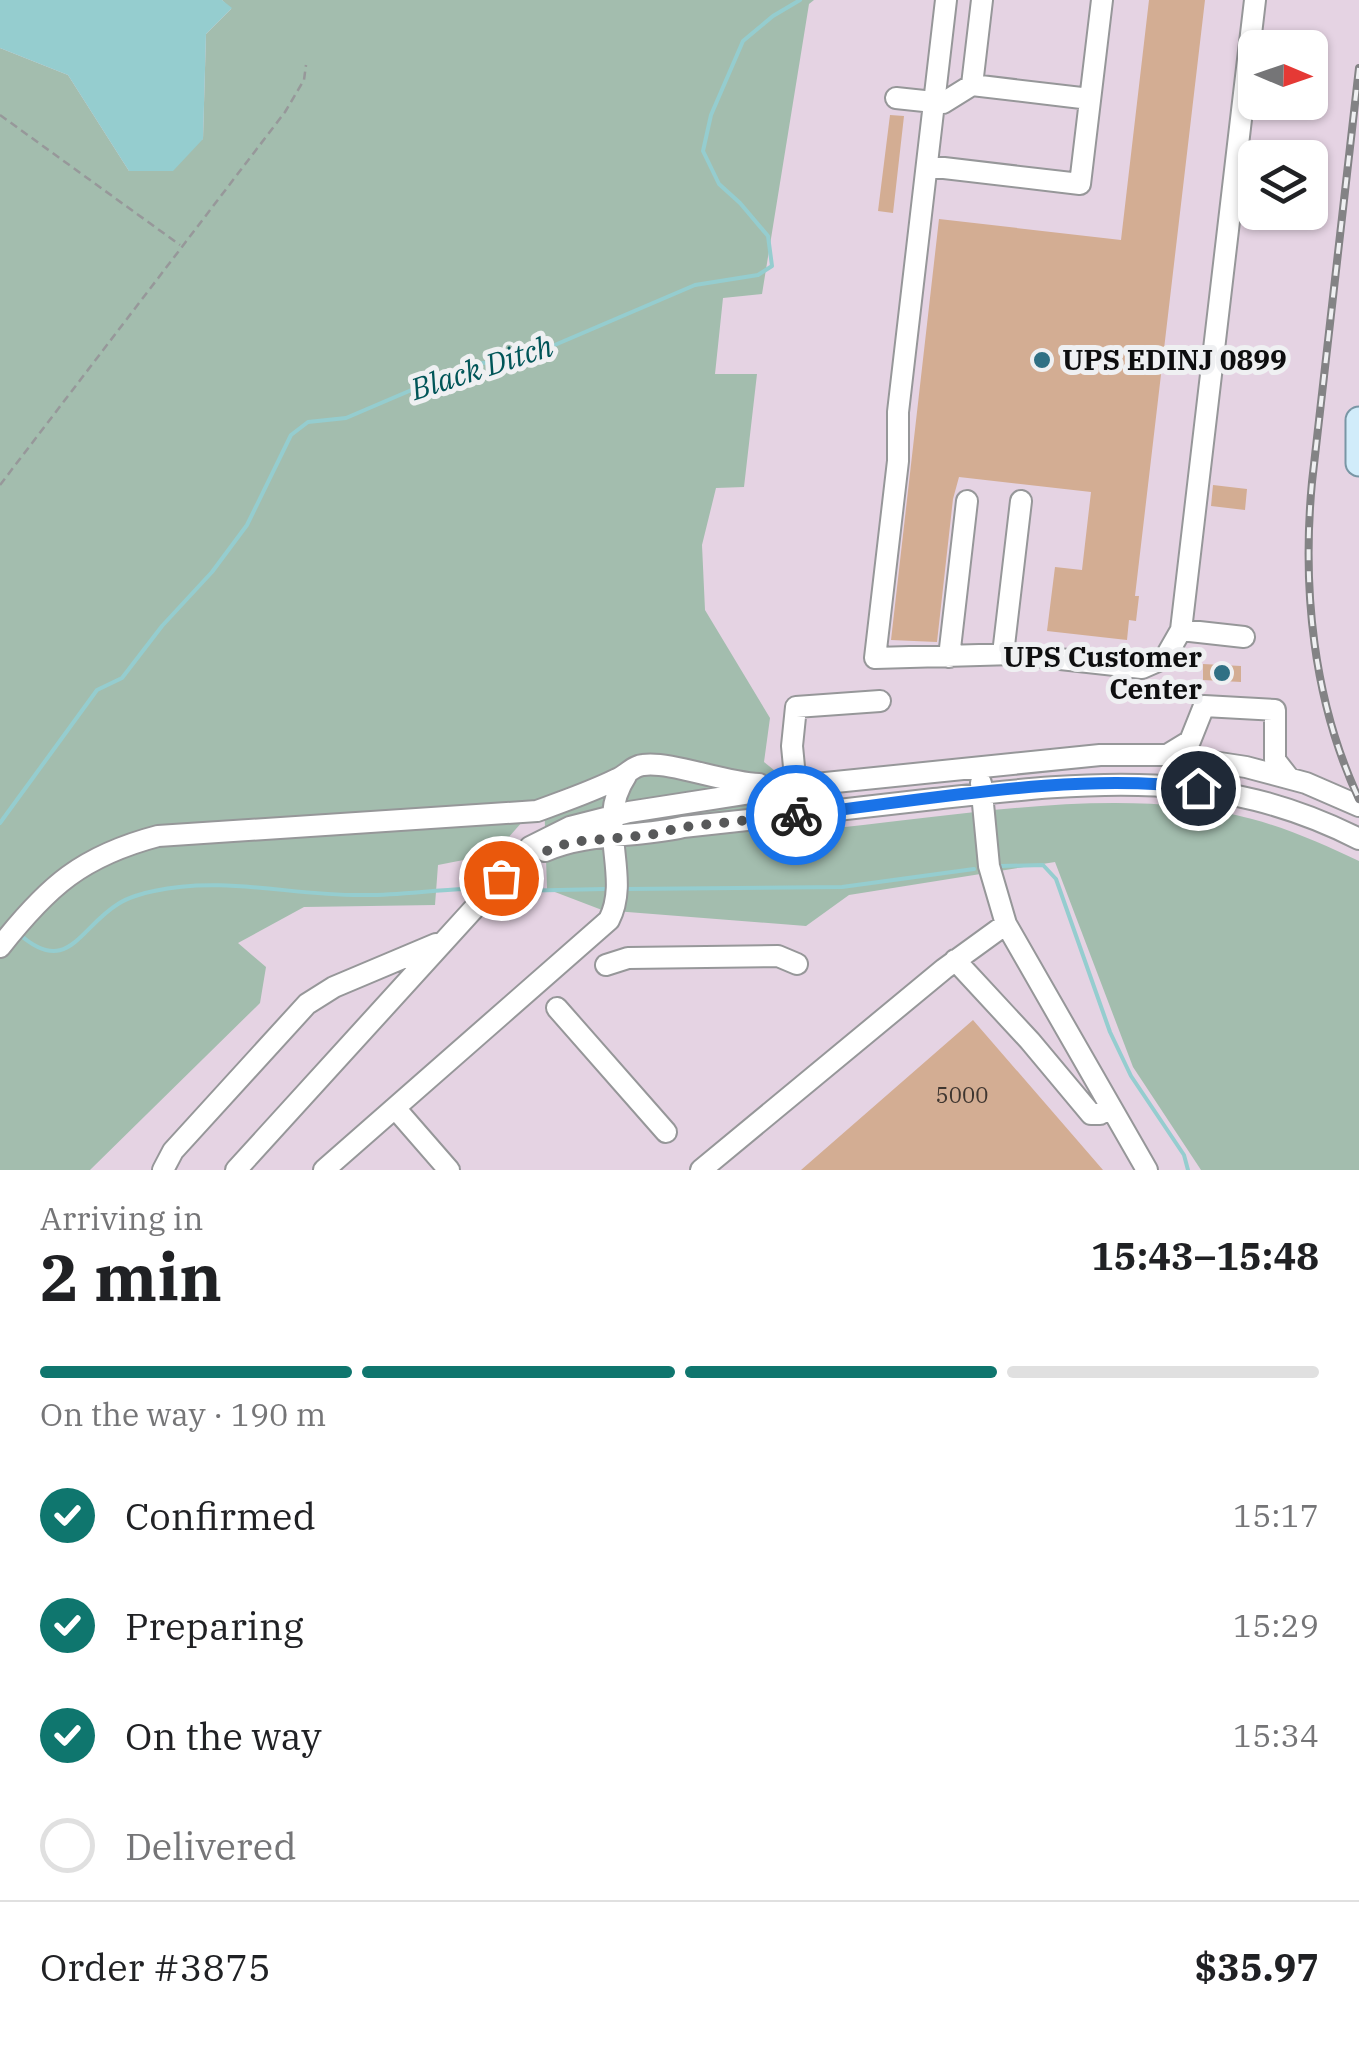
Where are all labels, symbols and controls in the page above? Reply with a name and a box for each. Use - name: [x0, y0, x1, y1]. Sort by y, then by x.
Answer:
- north arrow: [1238, 30, 1328, 120]
- map controls: [1238, 30, 1328, 230]
- button: layers: [1238, 140, 1328, 230]
- water label: Black Ditch: [405, 325, 558, 408]
- place label: UPS EDINJ 0899: [1062, 341, 1287, 378]
- marker: UPS EDINJ 0899: [1031, 349, 1053, 371]
- place label: UPS Customer Center: [1003, 638, 1202, 707]
- marker: UPS Customer Center: [1211, 662, 1233, 684]
- pin: [1156, 746, 1241, 831]
- icon: home: [1171, 761, 1226, 816]
- courier: [746, 765, 846, 865]
- icon: bike: [769, 788, 824, 843]
- pin: [459, 836, 544, 921]
- icon: bag: [474, 851, 529, 906]
- house number: 5000: [936, 1080, 988, 1109]
- text: Arriving in: [40, 1197, 203, 1239]
- text: 15:43–15:48: [1091, 1231, 1319, 1280]
- text: 2 min: [40, 1234, 222, 1319]
- text: On the way · 190 m: [40, 1393, 326, 1435]
- icon: check: [40, 1488, 95, 1543]
- text: Confirmed: [125, 1491, 316, 1540]
- text: 15:17: [1233, 1494, 1319, 1536]
- icon: check: [40, 1598, 95, 1653]
- text: Preparing: [125, 1601, 304, 1650]
- text: 15:29: [1233, 1604, 1319, 1646]
- icon: check: [40, 1708, 95, 1763]
- text: On the way: [125, 1711, 322, 1760]
- text: 15:34: [1233, 1714, 1319, 1756]
- text: Delivered: [125, 1821, 297, 1870]
- text: Order #3875: [40, 1942, 271, 1991]
- text: $35.97: [1194, 1942, 1319, 1991]

